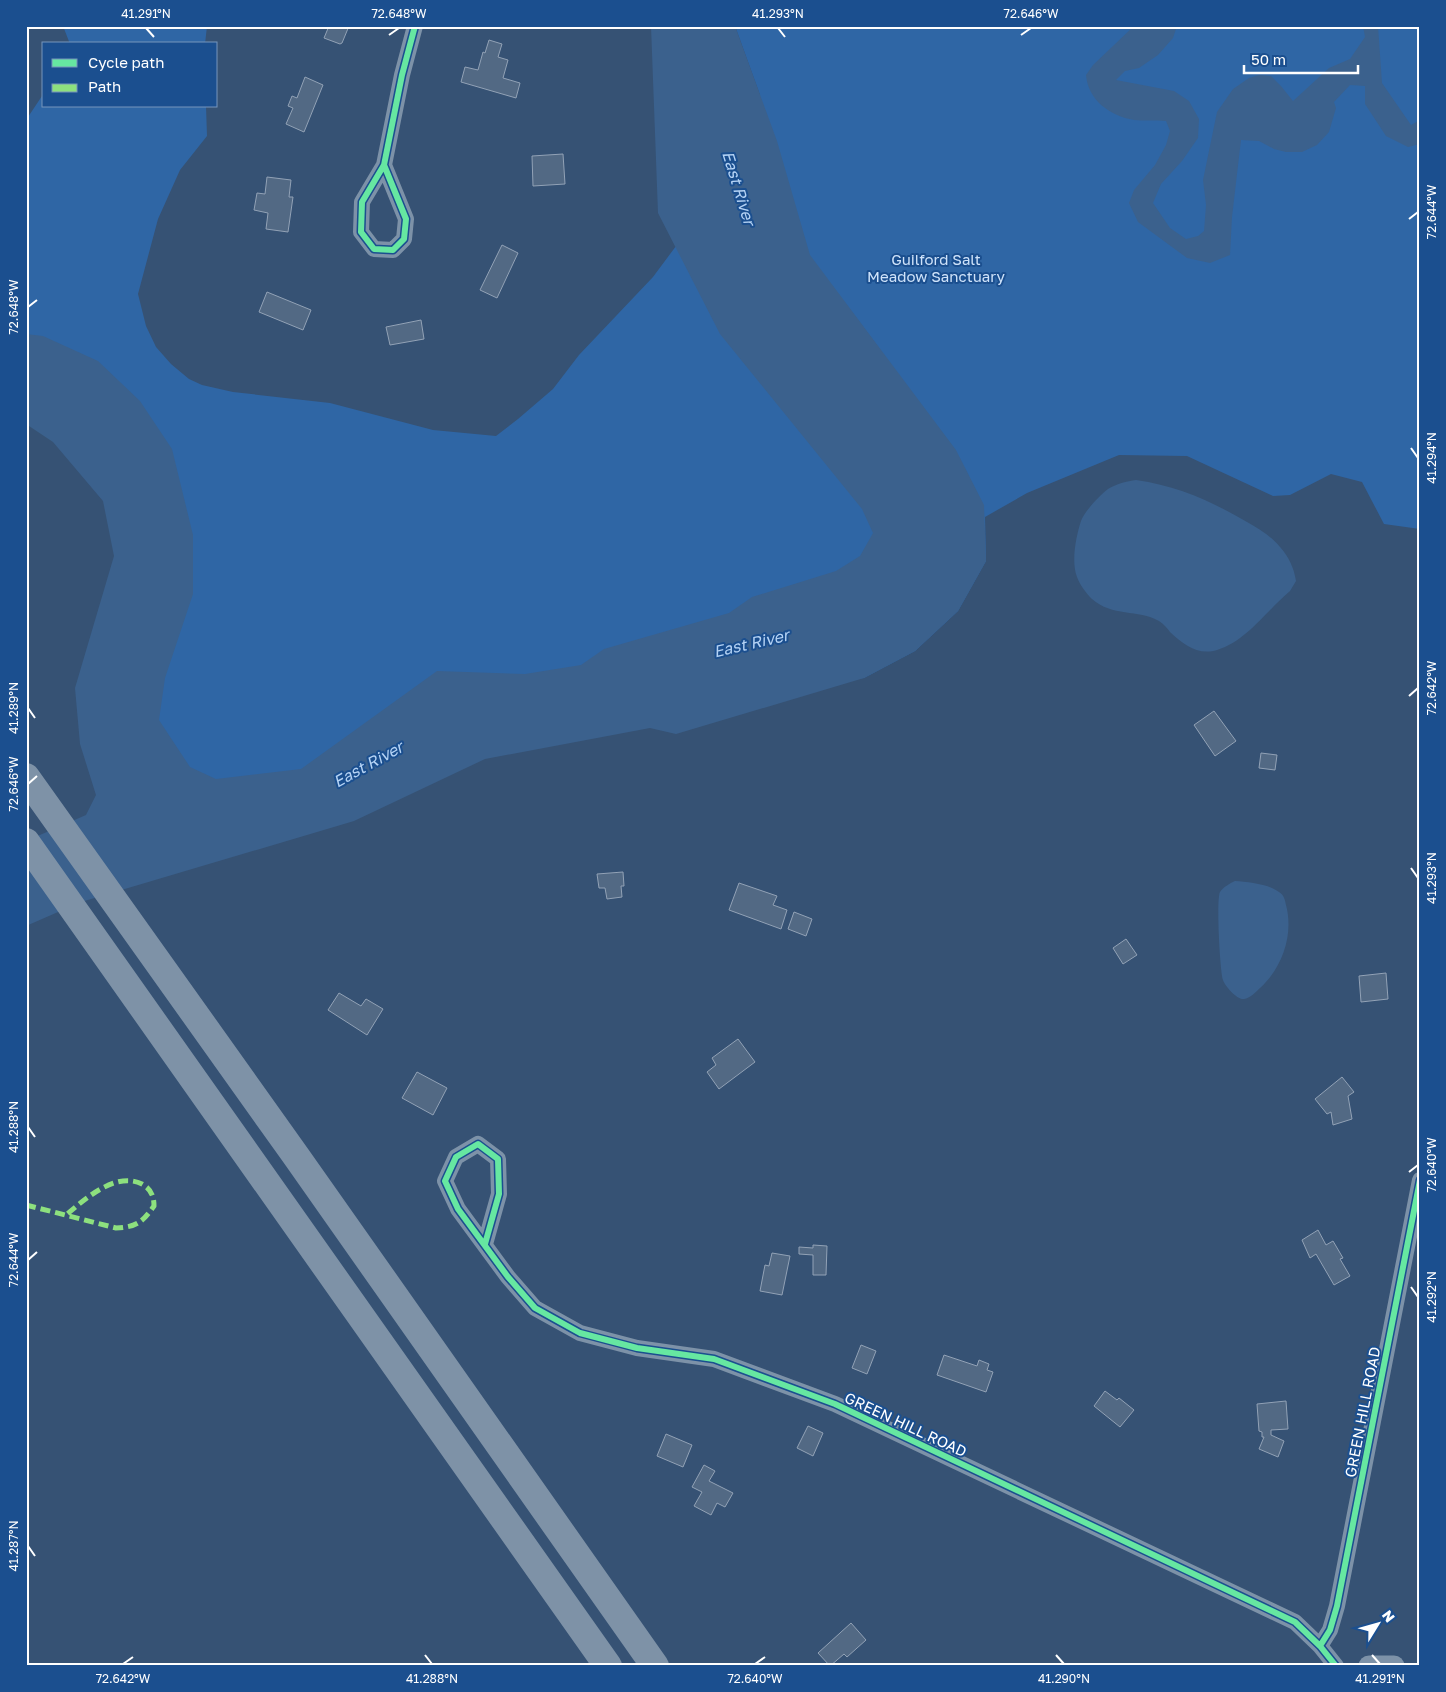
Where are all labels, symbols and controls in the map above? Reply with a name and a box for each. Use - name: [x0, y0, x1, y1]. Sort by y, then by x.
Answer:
- text: 41.291°N: [121, 6, 171, 21]
- text: 72.648°W: [371, 6, 427, 21]
- text: 41.293°N: [752, 6, 804, 21]
- text: 72.646°W: [1004, 6, 1059, 21]
- legend: [42, 42, 218, 108]
- scale bar: [1244, 42, 1357, 74]
- text: 50 m: [1251, 50, 1286, 68]
- text: Cycle path: [88, 53, 164, 71]
- text: Path: [88, 77, 121, 95]
- water label: East River: [718, 148, 761, 230]
- text: 72.644°W: [1424, 184, 1439, 239]
- park label: Guilford Salt Meadow Sanctuary: [867, 250, 1005, 285]
- text: 72.648°W: [6, 279, 21, 335]
- text: 41.294°N: [1424, 432, 1439, 484]
- water label: East River: [711, 624, 793, 661]
- text: 72.642°W: [1424, 660, 1439, 715]
- text: 41.289°N: [6, 682, 21, 734]
- water label: East River: [330, 735, 409, 791]
- text: 72.646°W: [6, 756, 21, 811]
- text: 41.293°N: [1424, 852, 1439, 904]
- text: 41.288°N: [6, 1101, 21, 1153]
- text: 72.640°W: [1424, 1137, 1439, 1193]
- text: 72.644°W: [6, 1232, 21, 1287]
- text: 41.292°N: [1424, 1271, 1439, 1323]
- street label: GREEN HILL ROAD: [1341, 1345, 1383, 1479]
- street label: GREEN HILL ROAD: [842, 1388, 970, 1460]
- text: 41.287°N: [6, 1520, 21, 1572]
- north arrow: [1354, 1600, 1404, 1650]
- text: N: [1379, 1607, 1399, 1625]
- text: 72.642°W: [96, 1671, 151, 1686]
- text: 41.288°N: [406, 1671, 458, 1686]
- text: 72.640°W: [727, 1671, 783, 1686]
- text: 41.290°N: [1038, 1671, 1090, 1686]
- text: 41.291°N: [1355, 1671, 1405, 1686]

